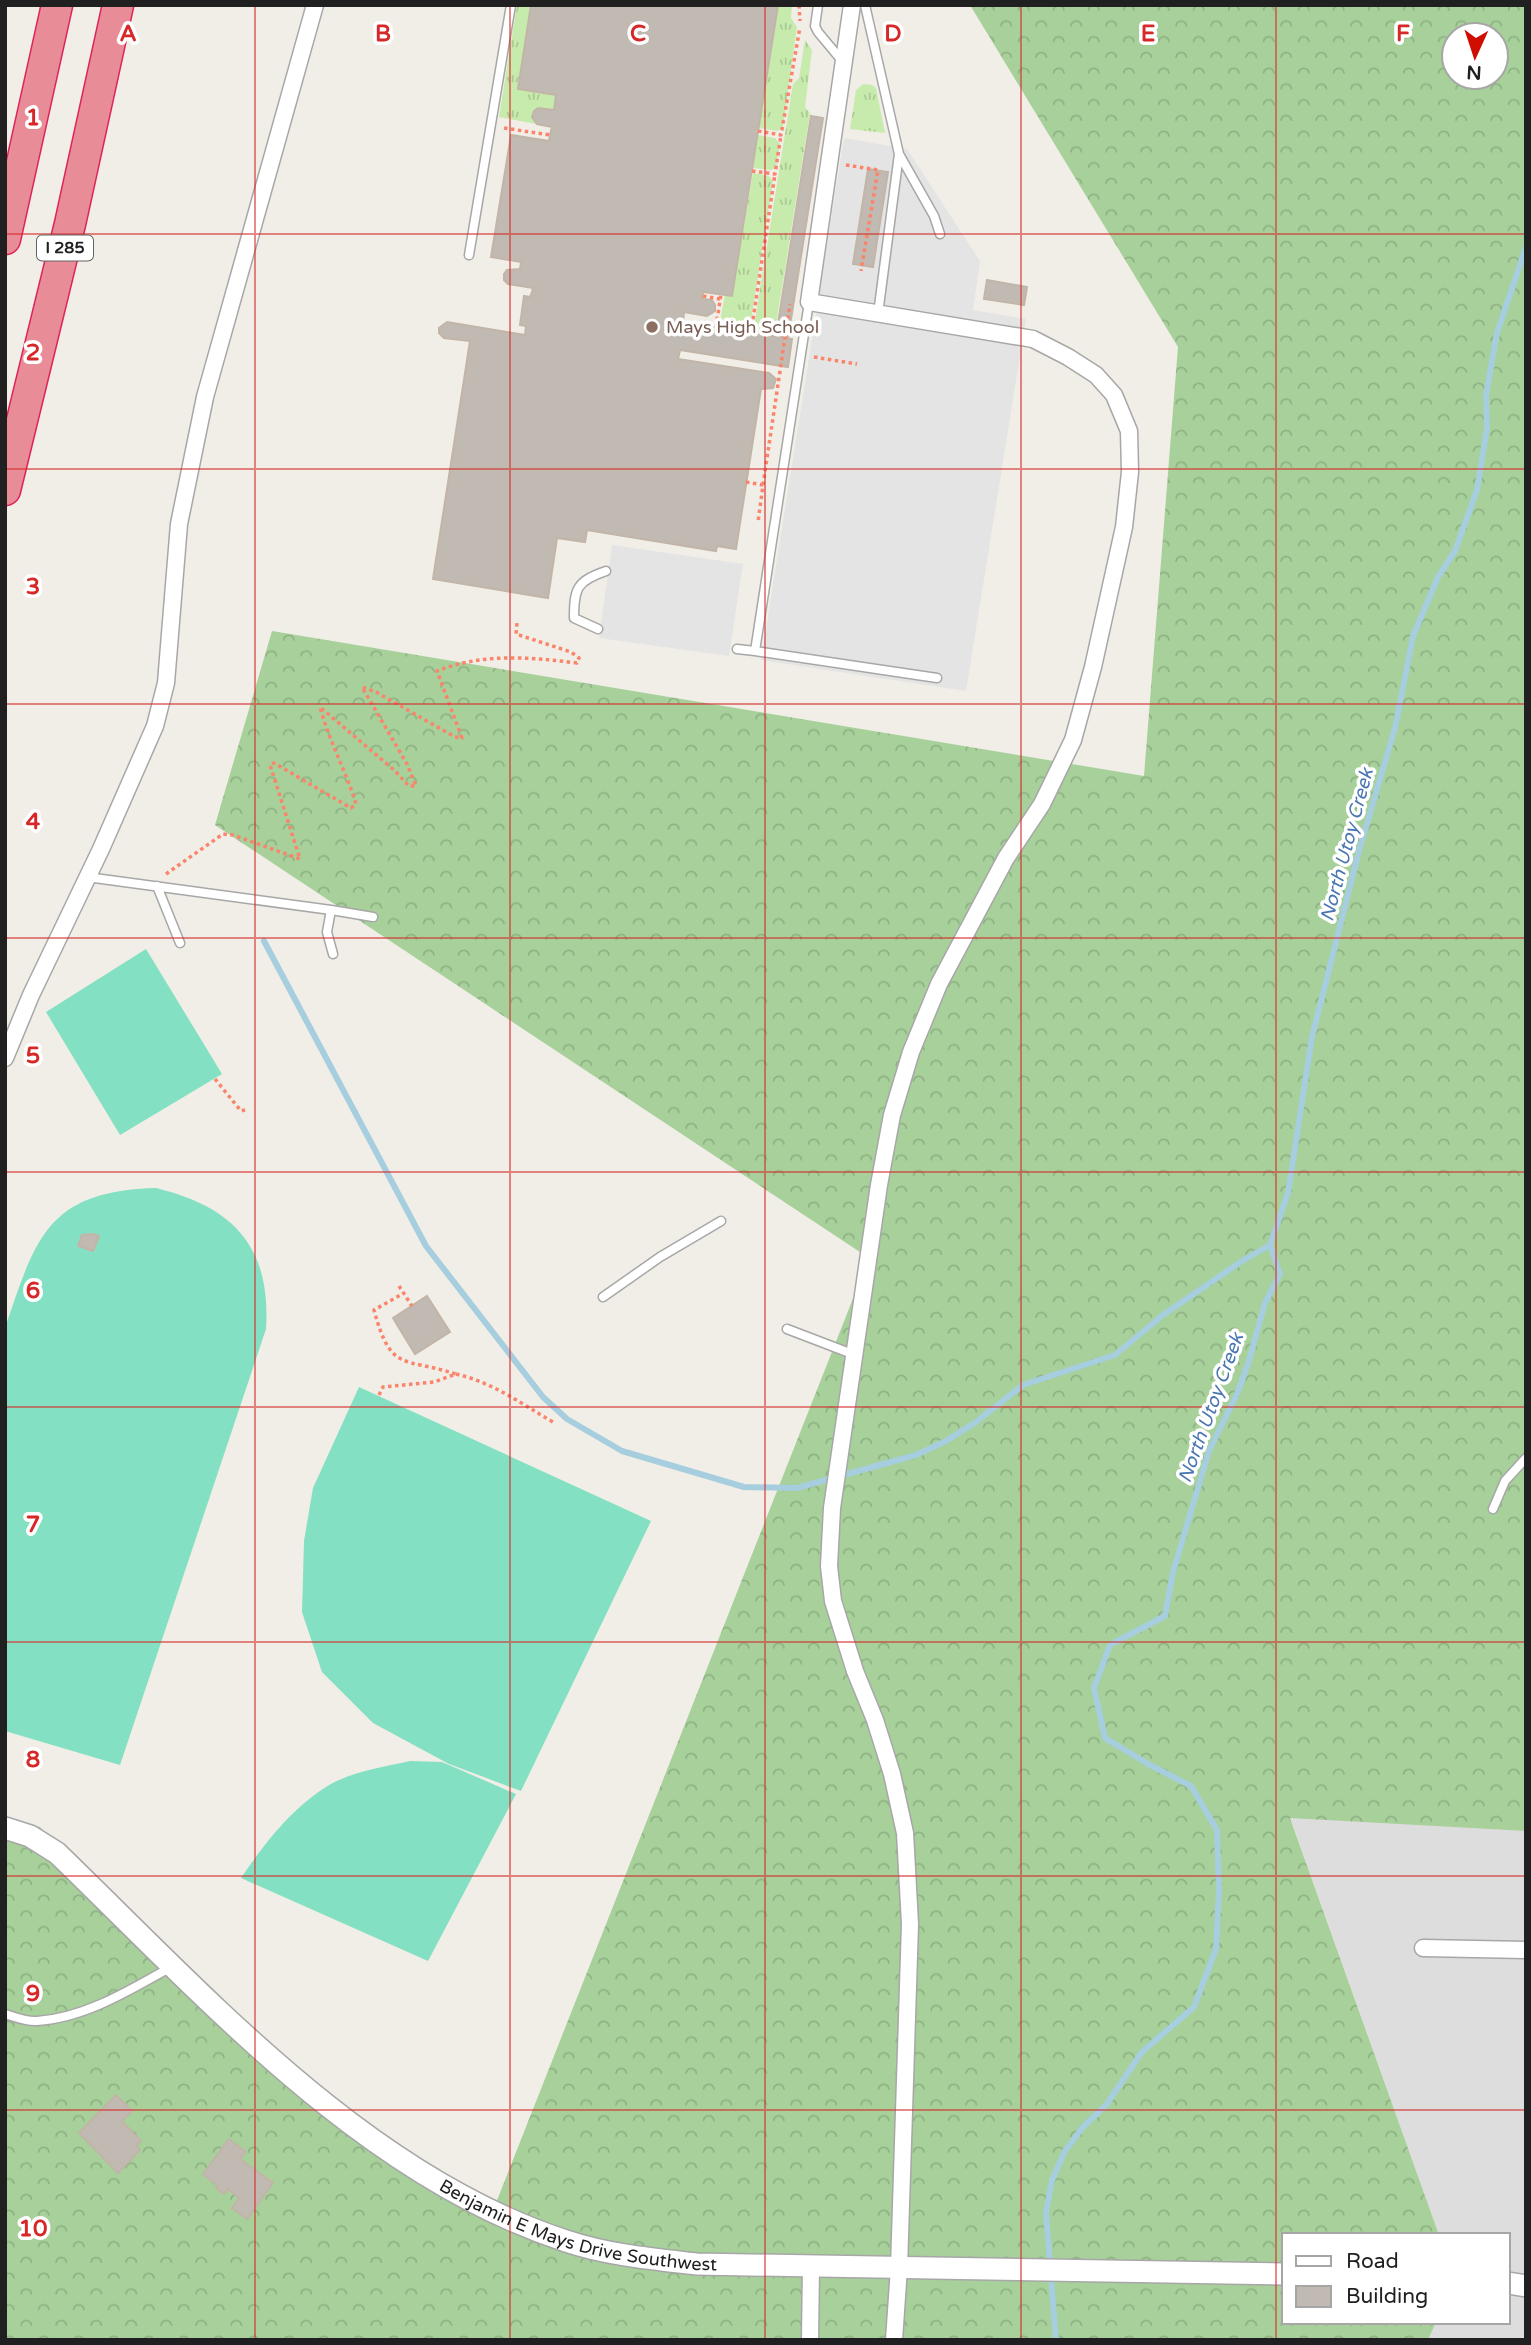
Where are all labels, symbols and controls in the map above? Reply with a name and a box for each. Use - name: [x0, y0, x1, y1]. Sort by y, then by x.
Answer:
- text: A: [119, 20, 137, 48]
- text: B: [375, 20, 391, 48]
- text: C: [630, 20, 646, 48]
- text: D: [884, 20, 902, 48]
- text: E: [1141, 20, 1155, 48]
- text: F: [1396, 20, 1410, 48]
- north arrow: [1440, 21, 1510, 91]
- text: N: [1466, 61, 1482, 83]
- text: 1: [26, 104, 40, 132]
- road number: I 285: [37, 236, 93, 260]
- place label: Mays High School: [666, 316, 819, 338]
- marker: Mays High School: [644, 319, 660, 335]
- text: 2: [26, 339, 40, 367]
- text: 3: [26, 573, 40, 601]
- water label: North Utoy Creek: [1316, 765, 1378, 924]
- text: 4: [26, 808, 41, 836]
- text: 5: [26, 1042, 40, 1070]
- text: 6: [26, 1277, 40, 1305]
- water label: North Utoy Creek: [1174, 1329, 1249, 1486]
- text: 7: [26, 1511, 40, 1539]
- text: 8: [26, 1746, 40, 1774]
- text: 9: [26, 1980, 40, 2008]
- street label: Benjamin E Mays Drive Southwest: [435, 2175, 717, 2275]
- text: 10: [19, 2215, 47, 2243]
- legend: [1282, 2233, 1510, 2324]
- text: Road: [1346, 2249, 1399, 2274]
- text: Building: [1346, 2284, 1428, 2309]

